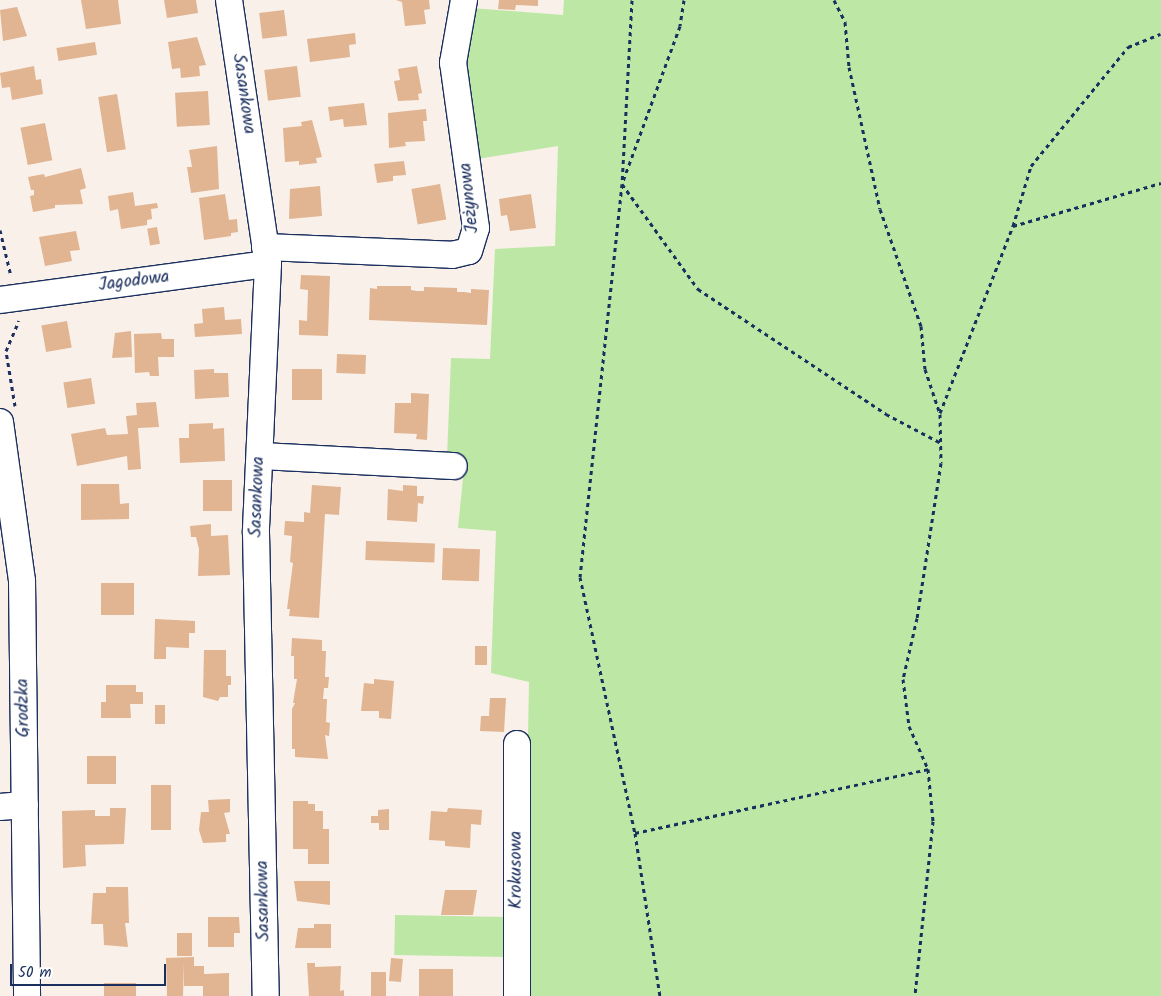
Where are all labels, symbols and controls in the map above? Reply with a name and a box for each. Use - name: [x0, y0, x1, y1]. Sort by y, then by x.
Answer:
- street label: Sasankowa: [227, 52, 259, 136]
- street label: Jeżynowa: [456, 162, 484, 234]
- street label: Jagodowa: [97, 267, 171, 297]
- street label: Sasankowa: [246, 456, 270, 538]
- street label: Grodzka: [13, 678, 35, 738]
- street label: Krokusowa: [506, 831, 528, 909]
- street label: Sasankowa: [252, 860, 276, 942]
- scale bar: [12, 954, 169, 986]
- text: 50 m: [18, 961, 52, 985]

